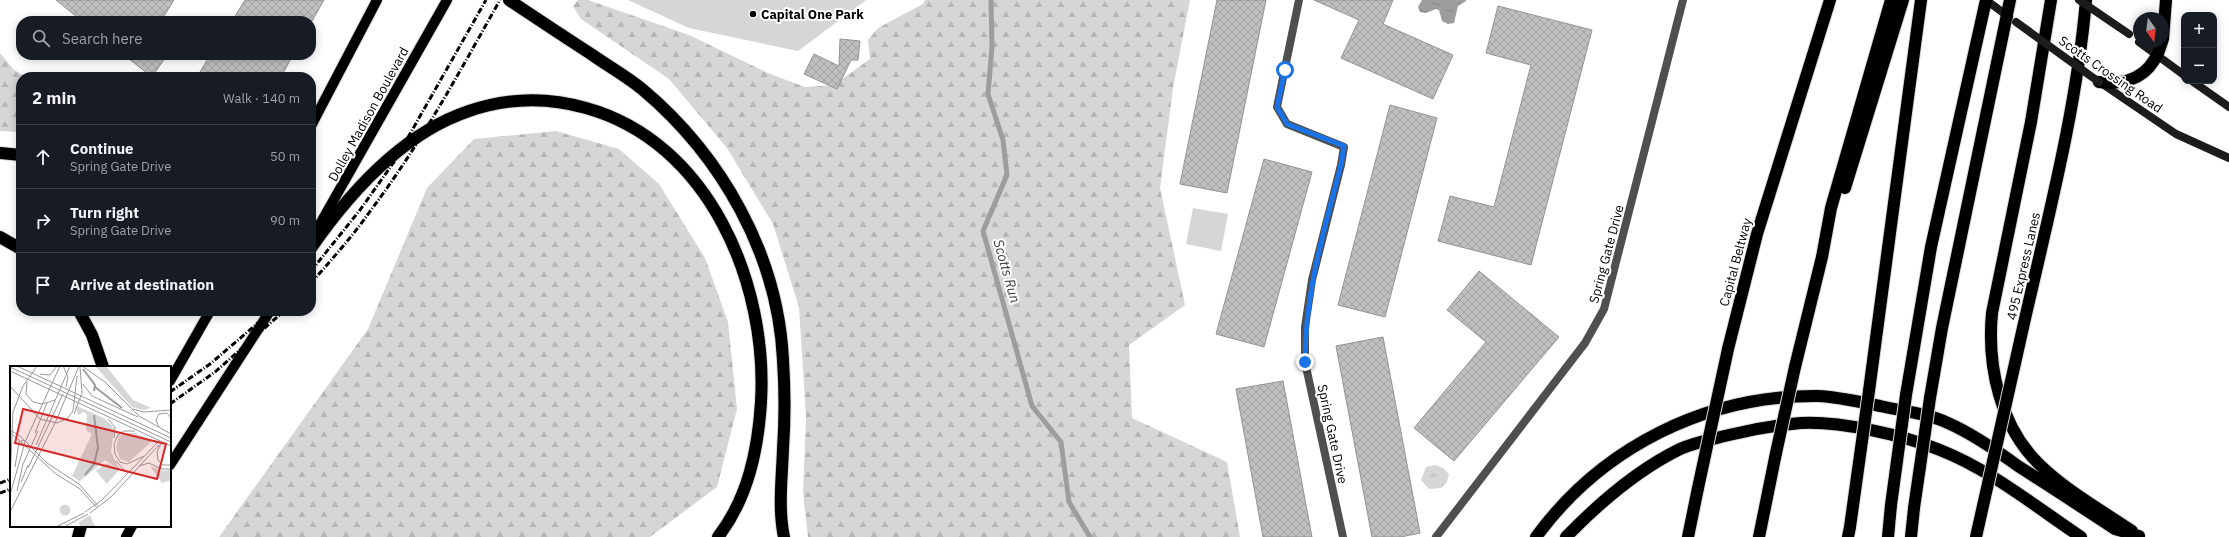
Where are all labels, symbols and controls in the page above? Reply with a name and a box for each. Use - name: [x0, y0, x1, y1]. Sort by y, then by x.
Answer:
- place label: Capital One Park: [761, 6, 864, 23]
- marker: Capital One Park: [748, 9, 758, 19]
- north arrow: [2133, 12, 2169, 48]
- map controls: [2181, 12, 2217, 84]
- button: +: [2181, 12, 2217, 48]
- search box: [16, 16, 316, 60]
- icon: search: [30, 27, 52, 49]
- text: Search here: [62, 29, 142, 48]
- street label: Scotts Crossing Road: [2056, 32, 2166, 117]
- street label: Dolley Madison Boulevard: [324, 44, 413, 184]
- button: −: [2181, 48, 2217, 84]
- route start: [1276, 61, 1294, 79]
- text: 2 min: [32, 87, 76, 109]
- text: Walk · 140 m: [223, 90, 300, 107]
- text: Continue: [70, 139, 134, 158]
- icon: ahead: [32, 146, 54, 168]
- text: 50 m: [270, 148, 300, 165]
- text: Spring Gate Drive: [70, 158, 171, 175]
- text: Turn right: [70, 203, 139, 222]
- street label: Spring Gate Drive: [1585, 203, 1628, 305]
- icon: right: [32, 210, 54, 232]
- street label: 495 Express Lanes: [2003, 211, 2044, 322]
- text: 90 m: [270, 212, 300, 229]
- street label: Capital Beltway: [1716, 216, 1756, 308]
- text: Spring Gate Drive: [70, 222, 171, 239]
- water label: Scotts Run: [989, 237, 1025, 305]
- icon: arrive: [32, 274, 54, 296]
- text: Arrive at destination: [70, 275, 214, 294]
- route end: [1296, 353, 1314, 371]
- inset map: [10, 366, 171, 527]
- street label: Spring Gate Drive: [1314, 383, 1351, 485]

